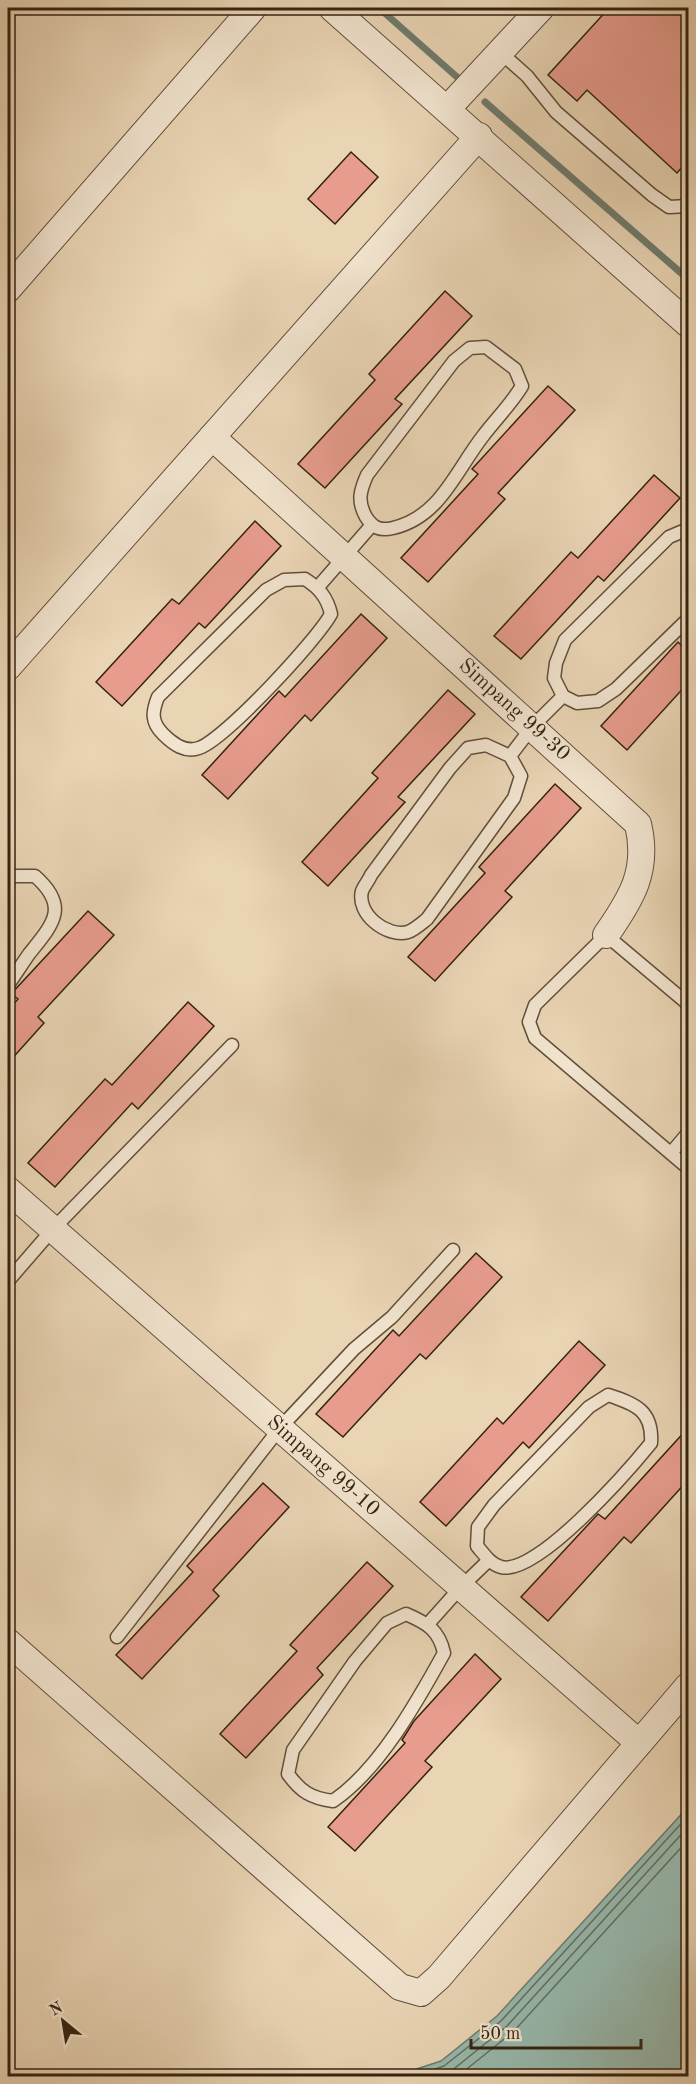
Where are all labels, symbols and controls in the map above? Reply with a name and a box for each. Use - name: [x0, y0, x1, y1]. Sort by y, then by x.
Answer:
- street label: Simpang 99-30: [454, 655, 574, 765]
- street label: Simpang 99-10: [263, 1412, 383, 1520]
- north arrow: [33, 1991, 93, 2051]
- text: N: [47, 1999, 66, 2020]
- scale bar: [471, 2012, 640, 2050]
- text: 50 m: [480, 2025, 520, 2043]

